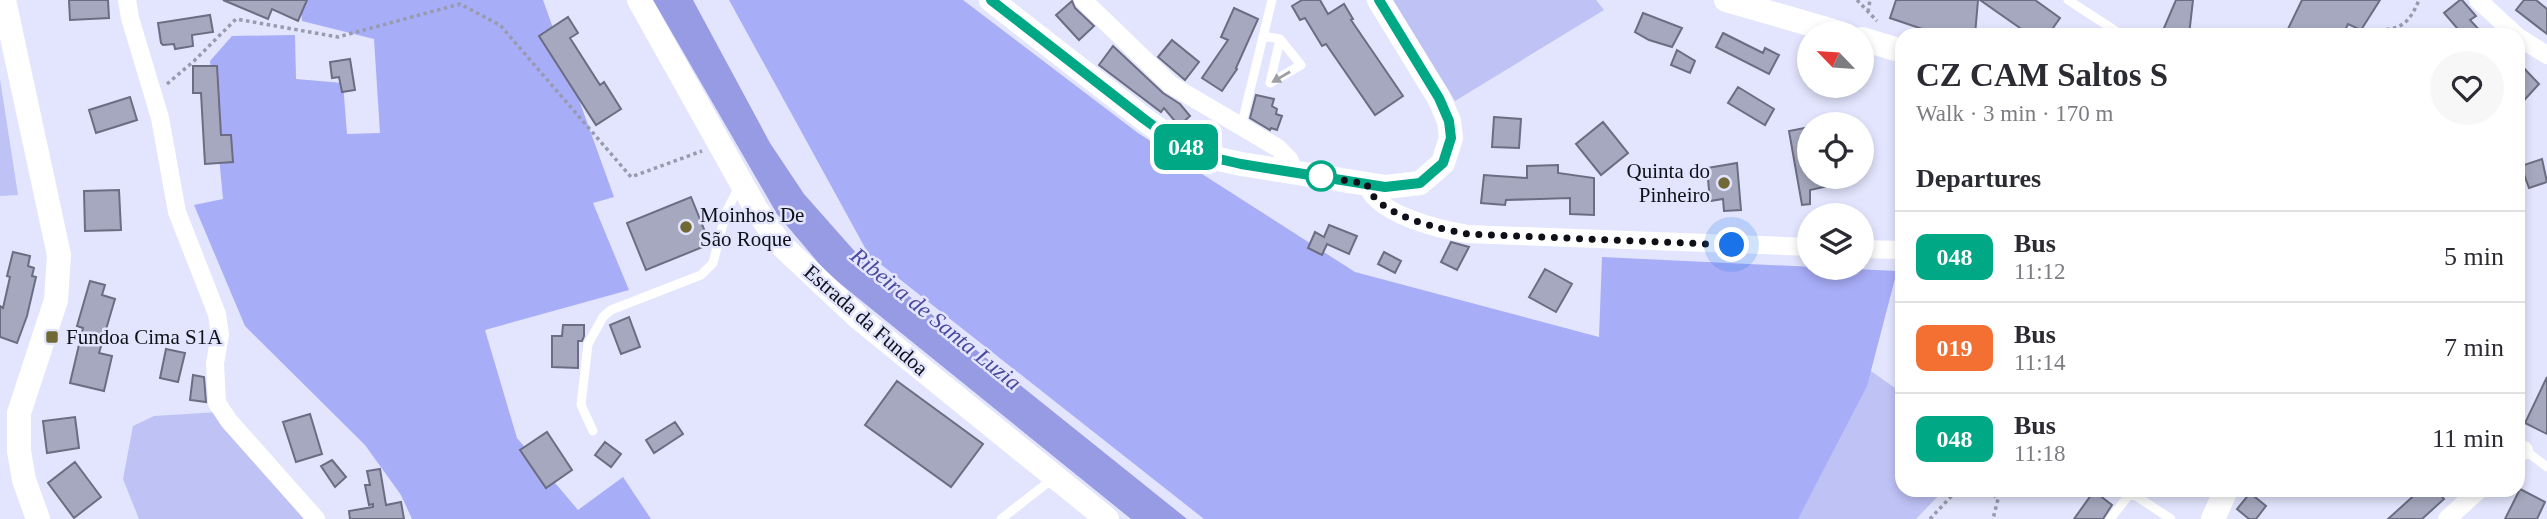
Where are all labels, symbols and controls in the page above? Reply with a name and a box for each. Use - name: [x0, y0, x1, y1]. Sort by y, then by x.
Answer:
- north arrow: [1797, 21, 1874, 98]
- map controls: [1797, 21, 1874, 280]
- button: heart: [2430, 51, 2504, 125]
- text: CZ CAM Saltos S: [1916, 57, 2168, 93]
- one-way arrow: [1271, 71, 1290, 83]
- text: Walk · 3 min · 170 m: [1916, 101, 2113, 126]
- button: locate: [1797, 112, 1874, 189]
- line badge: 048: [1146, 124, 1226, 170]
- text: 048: [1168, 134, 1204, 160]
- place label: Quinta do Pinheiro: [1627, 159, 1710, 207]
- unlabelled marker: [1306, 161, 1336, 191]
- text: Departures: [1916, 164, 2041, 193]
- marker: Quinta do Pinheiro: [1716, 175, 1732, 191]
- place label: Moinhos De São Roque: [700, 203, 804, 251]
- button: layers: [1797, 203, 1874, 280]
- marker: Moinhos De São Roque: [678, 219, 694, 235]
- your location: [1714, 227, 1749, 262]
- text: Bus: [2014, 229, 2056, 258]
- water label: Ribeira de Santa Luzia: [845, 242, 1026, 395]
- text: 5 min: [2444, 242, 2504, 271]
- text: 048: [1937, 244, 1973, 270]
- text: 11:12: [2014, 259, 2066, 284]
- street label: Estrada da Fundoa: [799, 260, 933, 381]
- text: Bus: [2014, 320, 2056, 349]
- place label: Fundoa Cima S1A: [66, 325, 223, 349]
- marker: Fundoa Cima S1A: [44, 329, 60, 345]
- text: 7 min: [2444, 333, 2504, 362]
- text: 019: [1937, 335, 1973, 361]
- text: 11:14: [2014, 350, 2066, 375]
- text: Bus: [2014, 411, 2056, 440]
- text: 11 min: [2432, 424, 2504, 453]
- text: 048: [1937, 426, 1973, 452]
- text: 11:18: [2014, 441, 2066, 466]

